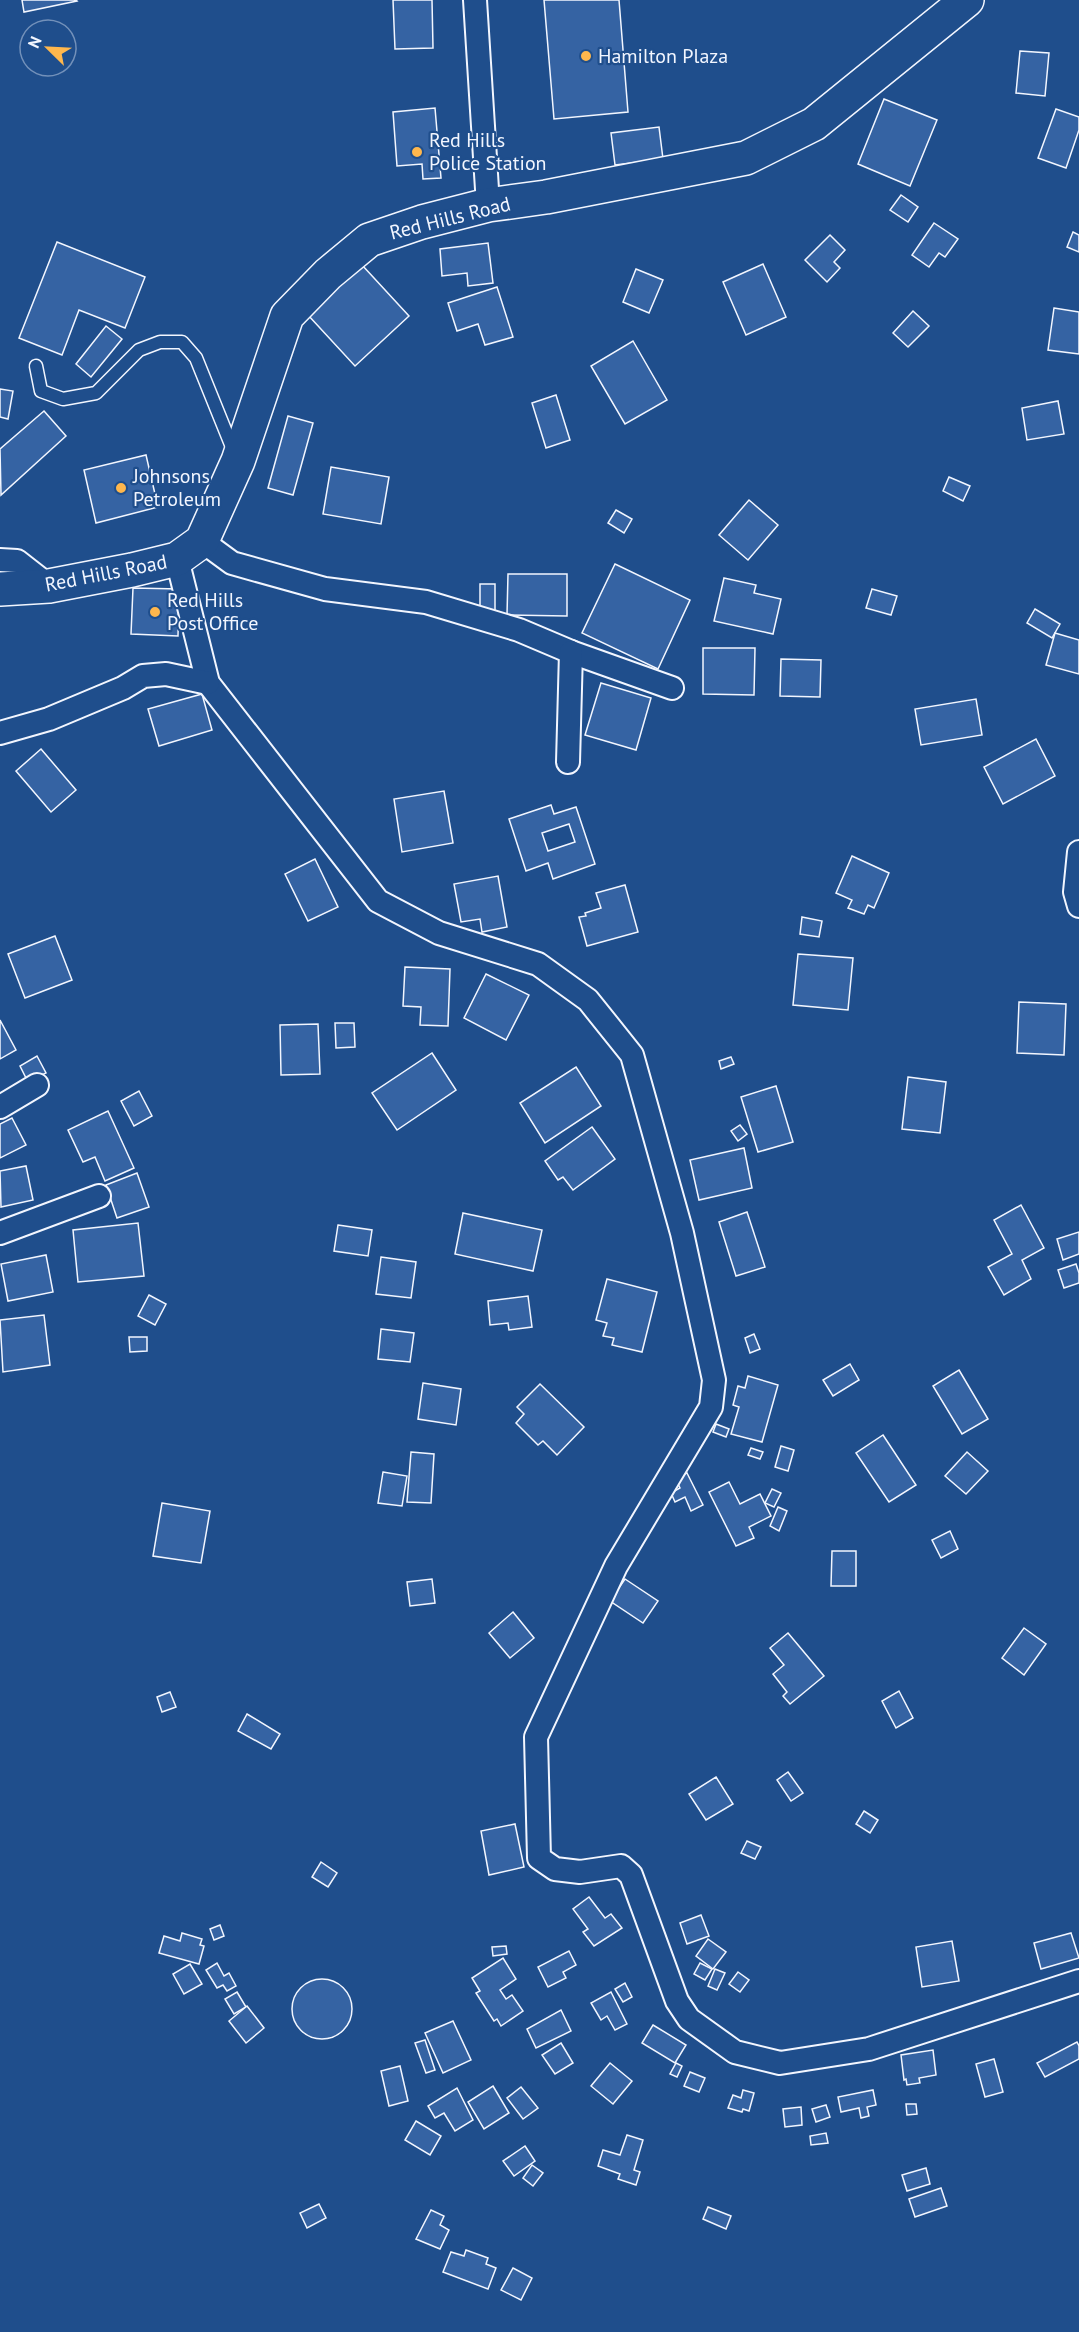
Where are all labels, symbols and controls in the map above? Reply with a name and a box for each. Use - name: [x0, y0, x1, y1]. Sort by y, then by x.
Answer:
- north arrow: [18, 18, 78, 78]
- text: N: [23, 33, 46, 51]
- place label: Hamilton Plaza: [598, 43, 728, 69]
- marker: Hamilton Plaza: [579, 49, 593, 63]
- place label: Red Hills Police Station: [429, 127, 547, 176]
- marker: Red Hills Police Station: [410, 145, 424, 159]
- street label: Red Hills Road: [387, 190, 513, 246]
- place label: Johnsons Petroleum: [132, 463, 221, 512]
- marker: Johnsons Petroleum: [114, 481, 128, 495]
- street label: Red Hills Road: [43, 548, 169, 598]
- place label: Red Hills Post Office: [167, 587, 258, 636]
- marker: Red Hills Post Office: [148, 605, 162, 619]

